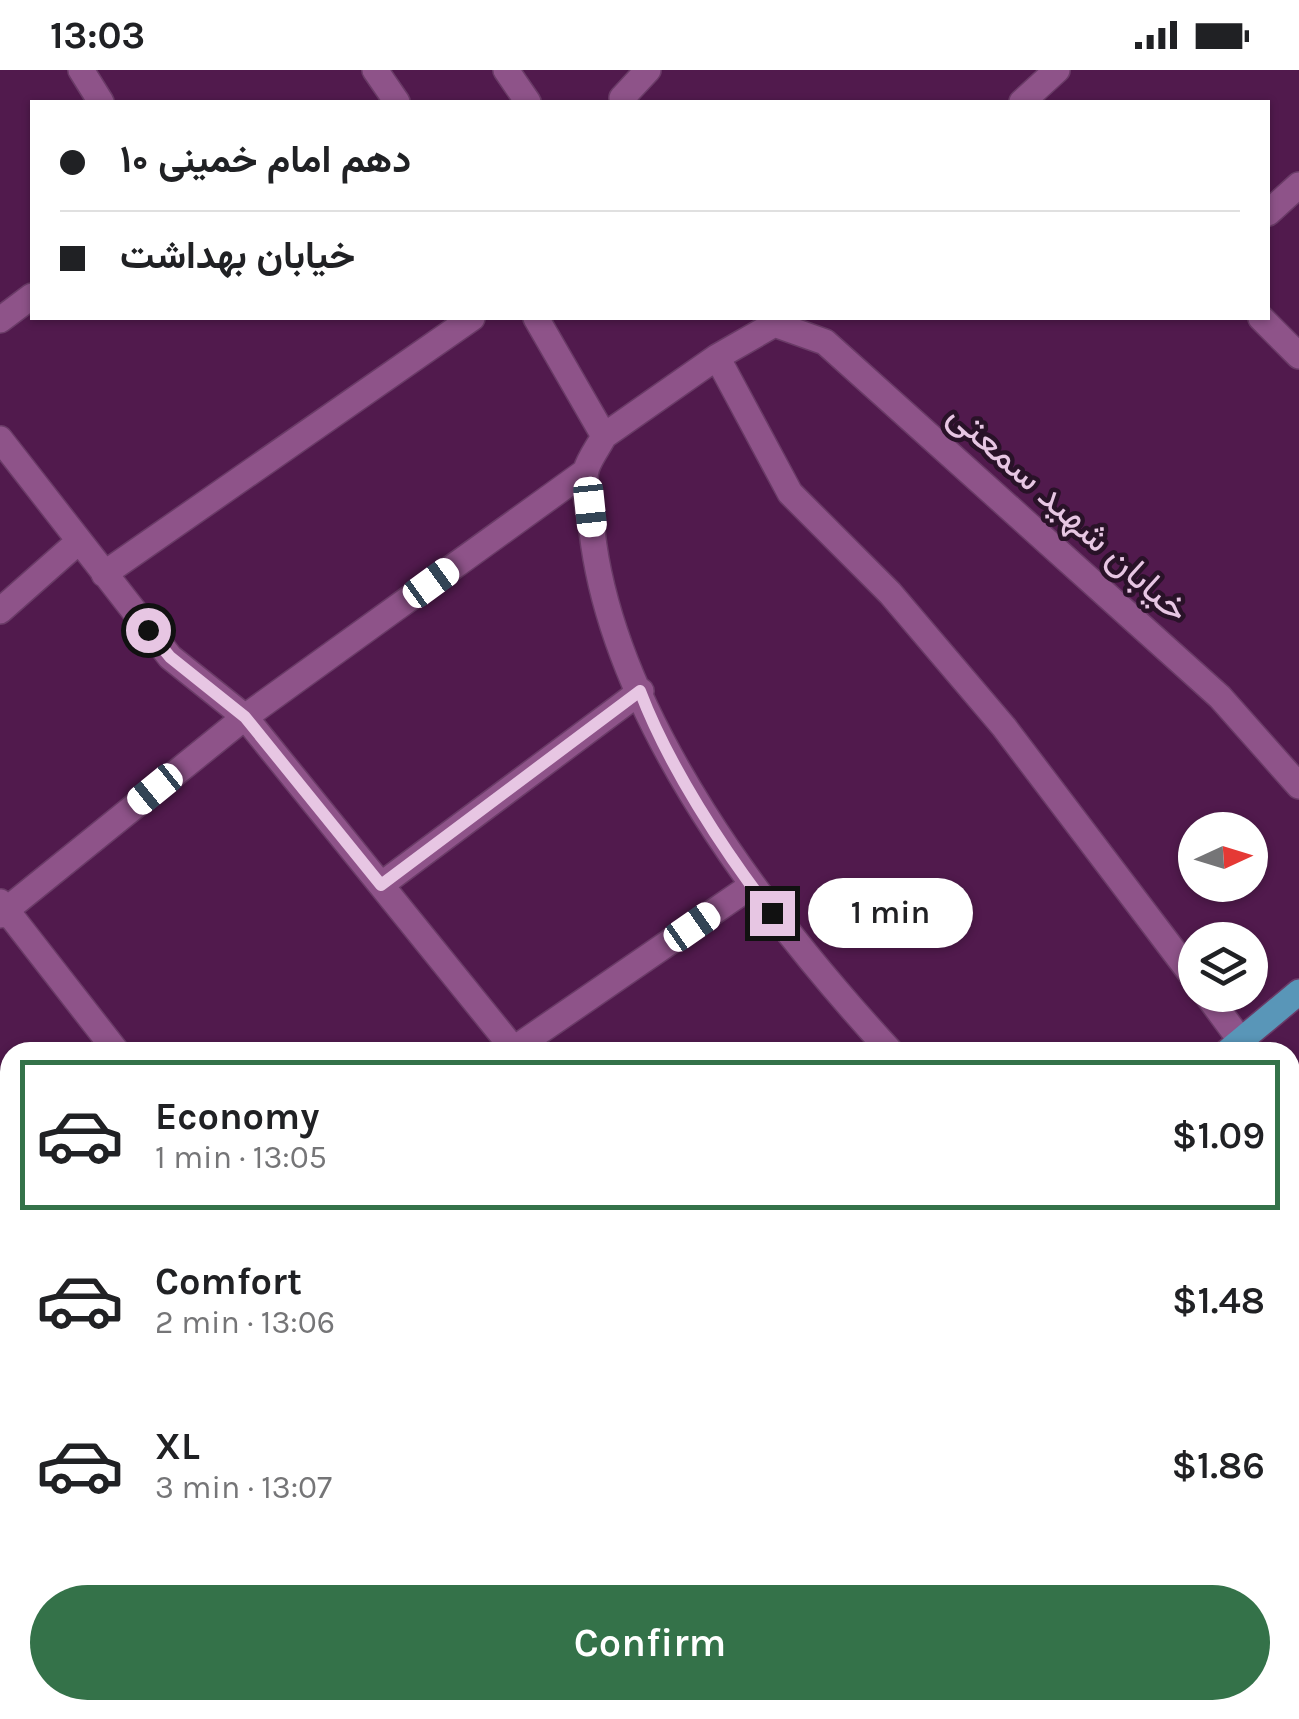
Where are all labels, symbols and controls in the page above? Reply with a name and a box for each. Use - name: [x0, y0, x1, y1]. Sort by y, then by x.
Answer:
- text: 13:03: [50, 13, 145, 58]
- text: دهم امام خمینی ۱۰: [120, 137, 411, 182]
- text: خیابان بهداشت: [120, 233, 355, 278]
- street label: خیابان شهید سمعتی: [939, 392, 1199, 632]
- car: [572, 476, 608, 538]
- car: [398, 553, 464, 613]
- route start: [126, 608, 171, 653]
- car: [122, 758, 188, 820]
- north arrow: [1178, 812, 1268, 902]
- map controls: [1178, 812, 1268, 1012]
- callout: 1 min: [807, 878, 972, 948]
- route end: [750, 891, 795, 936]
- text: 1 min: [851, 894, 930, 931]
- car: [659, 898, 725, 956]
- button: layers: [1178, 922, 1268, 1012]
- icon: car: [35, 1090, 125, 1180]
- text: Economy: [155, 1094, 319, 1139]
- text: $1.09: [1172, 1113, 1265, 1158]
- text: 1 min · 13:05: [155, 1139, 327, 1176]
- icon: car: [35, 1255, 125, 1345]
- text: Comfort: [155, 1259, 302, 1304]
- text: $1.48: [1172, 1278, 1265, 1323]
- text: 2 min · 13:06: [155, 1304, 335, 1341]
- icon: car: [35, 1420, 125, 1510]
- text: XL: [155, 1424, 200, 1469]
- text: $1.86: [1171, 1443, 1265, 1488]
- text: 3 min · 13:07: [155, 1469, 332, 1506]
- button: Confirm: [30, 1585, 1270, 1700]

